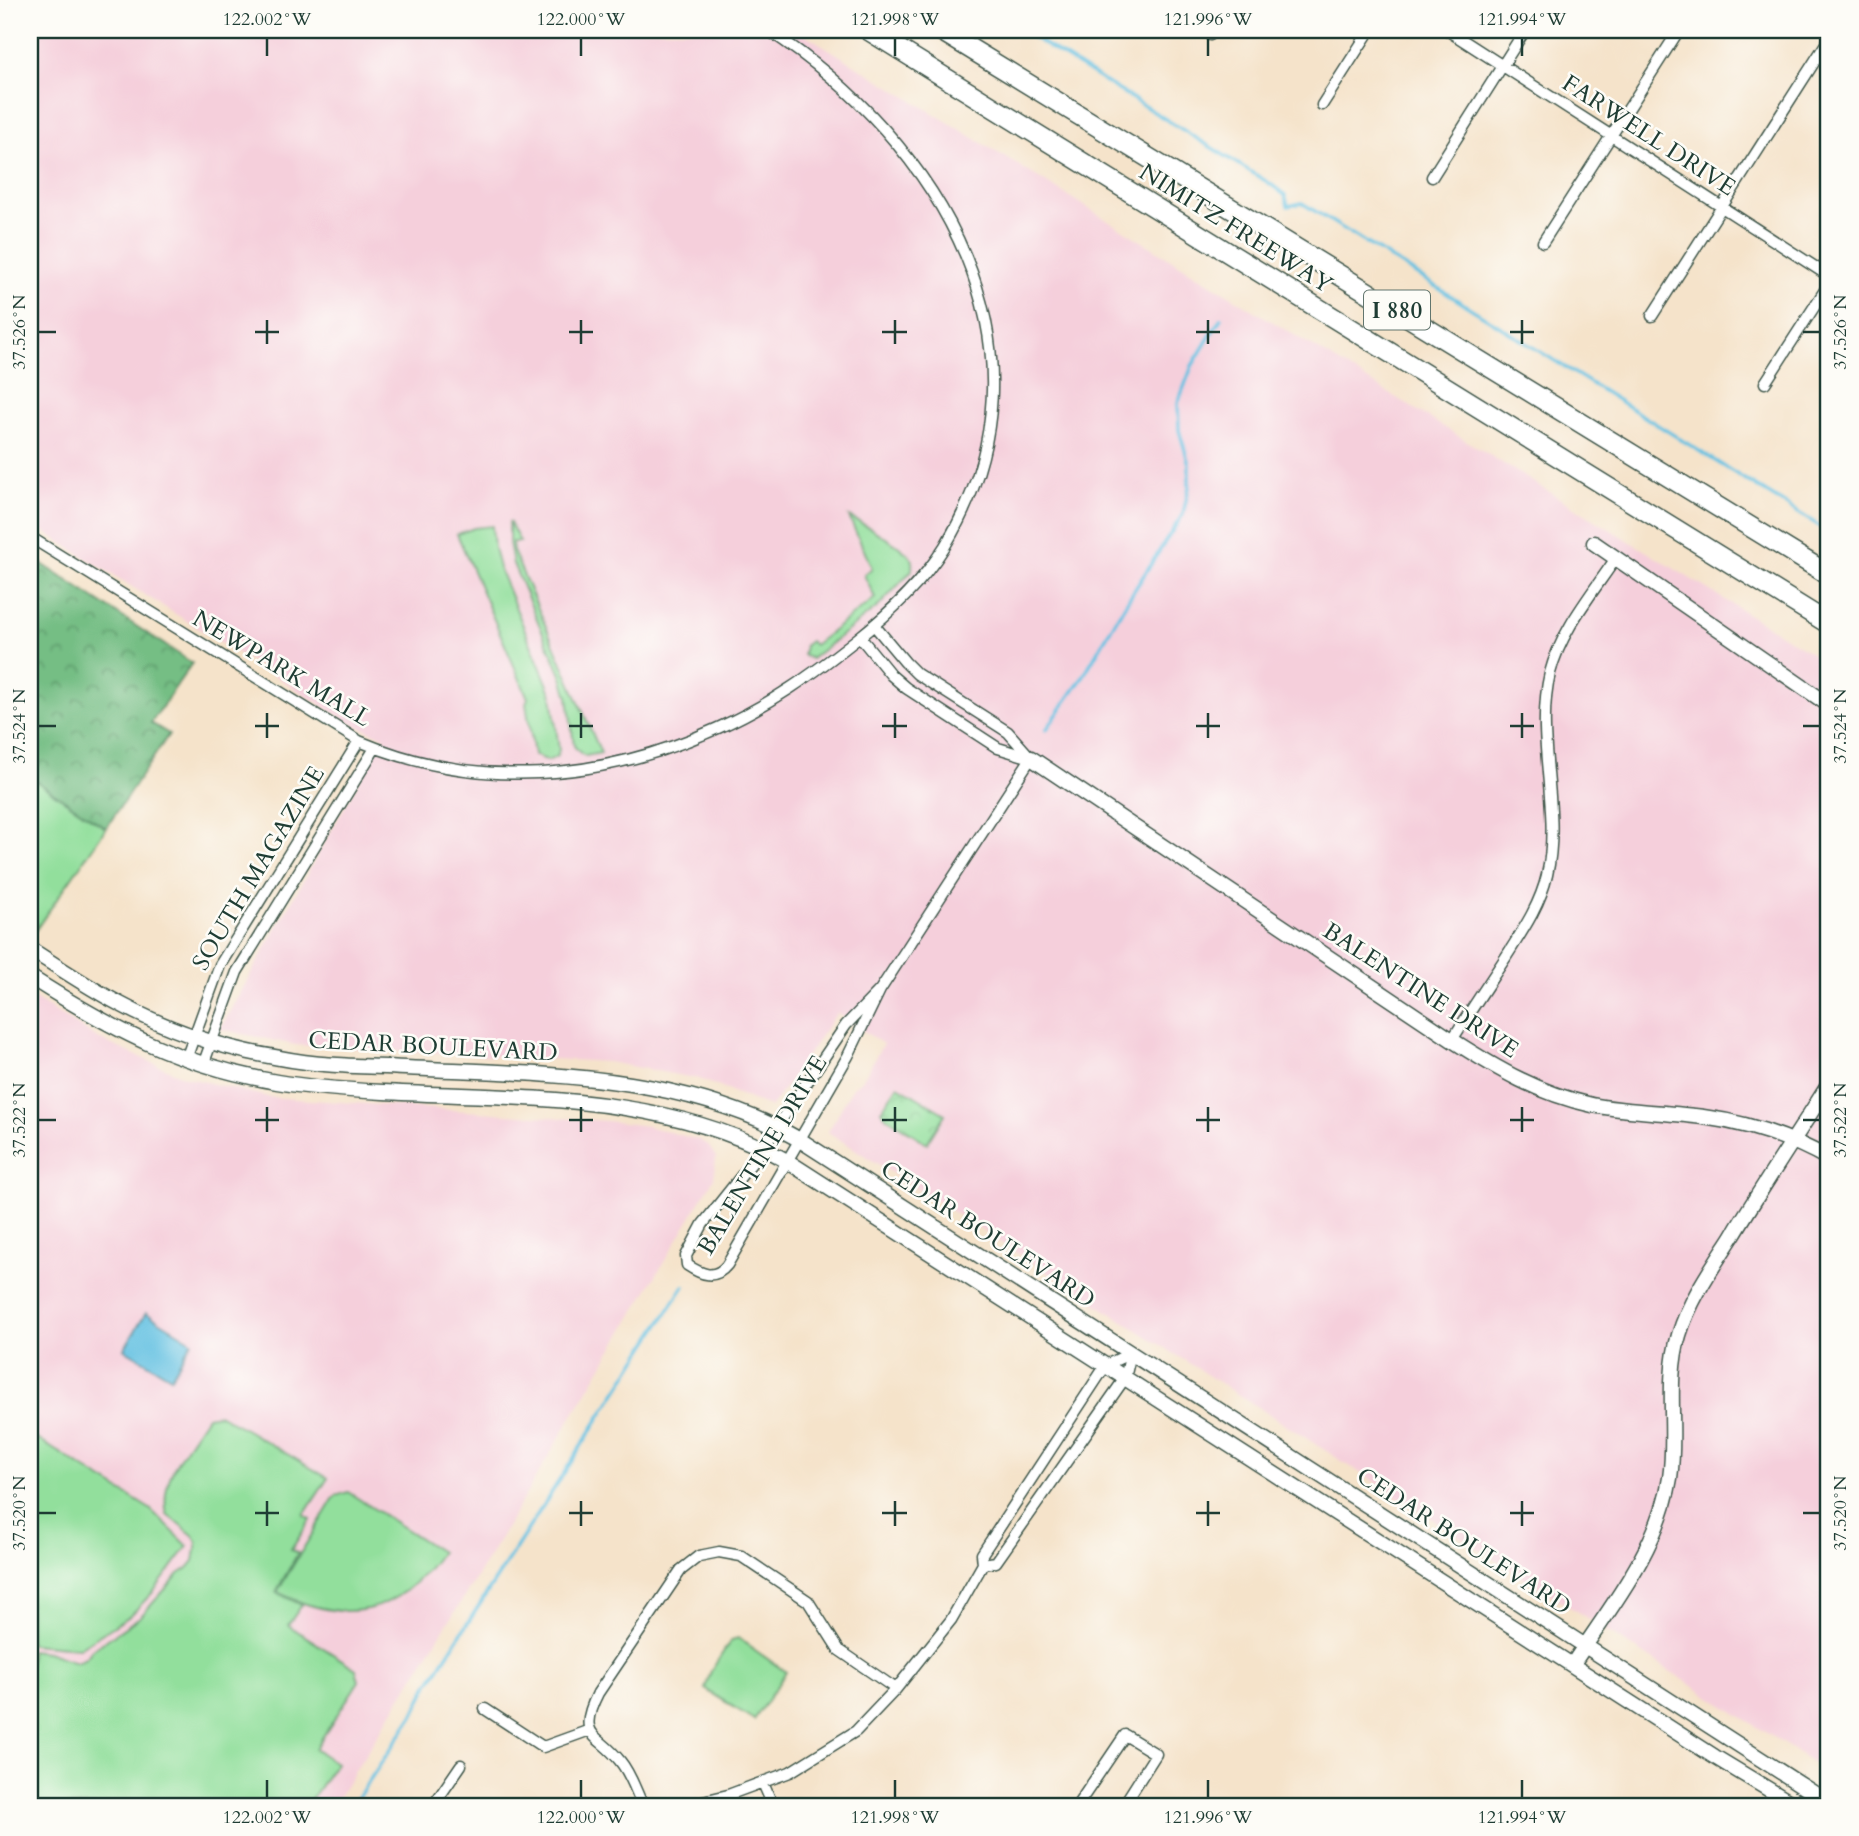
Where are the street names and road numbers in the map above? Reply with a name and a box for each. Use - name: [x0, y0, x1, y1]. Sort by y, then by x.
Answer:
- street label: FARWELL DRIVE: [1555, 67, 1742, 204]
- street label: NIMITZ FREEWAY: [1133, 156, 1339, 301]
- road number: I 880: [1364, 290, 1430, 330]
- street label: NEWPARK MALL: [186, 602, 378, 735]
- street label: SOUTH MAGAZINE: [184, 760, 333, 977]
- street label: BALENTINE DRIVE: [1316, 915, 1525, 1066]
- street label: CEDAR BOULEVARD: [307, 1023, 558, 1070]
- street label: BALENTINE DRIVE: [690, 1049, 835, 1261]
- street label: CEDAR BOULEVARD: [874, 1153, 1101, 1316]
- street label: CEDAR BOULEVARD: [1350, 1460, 1577, 1623]

